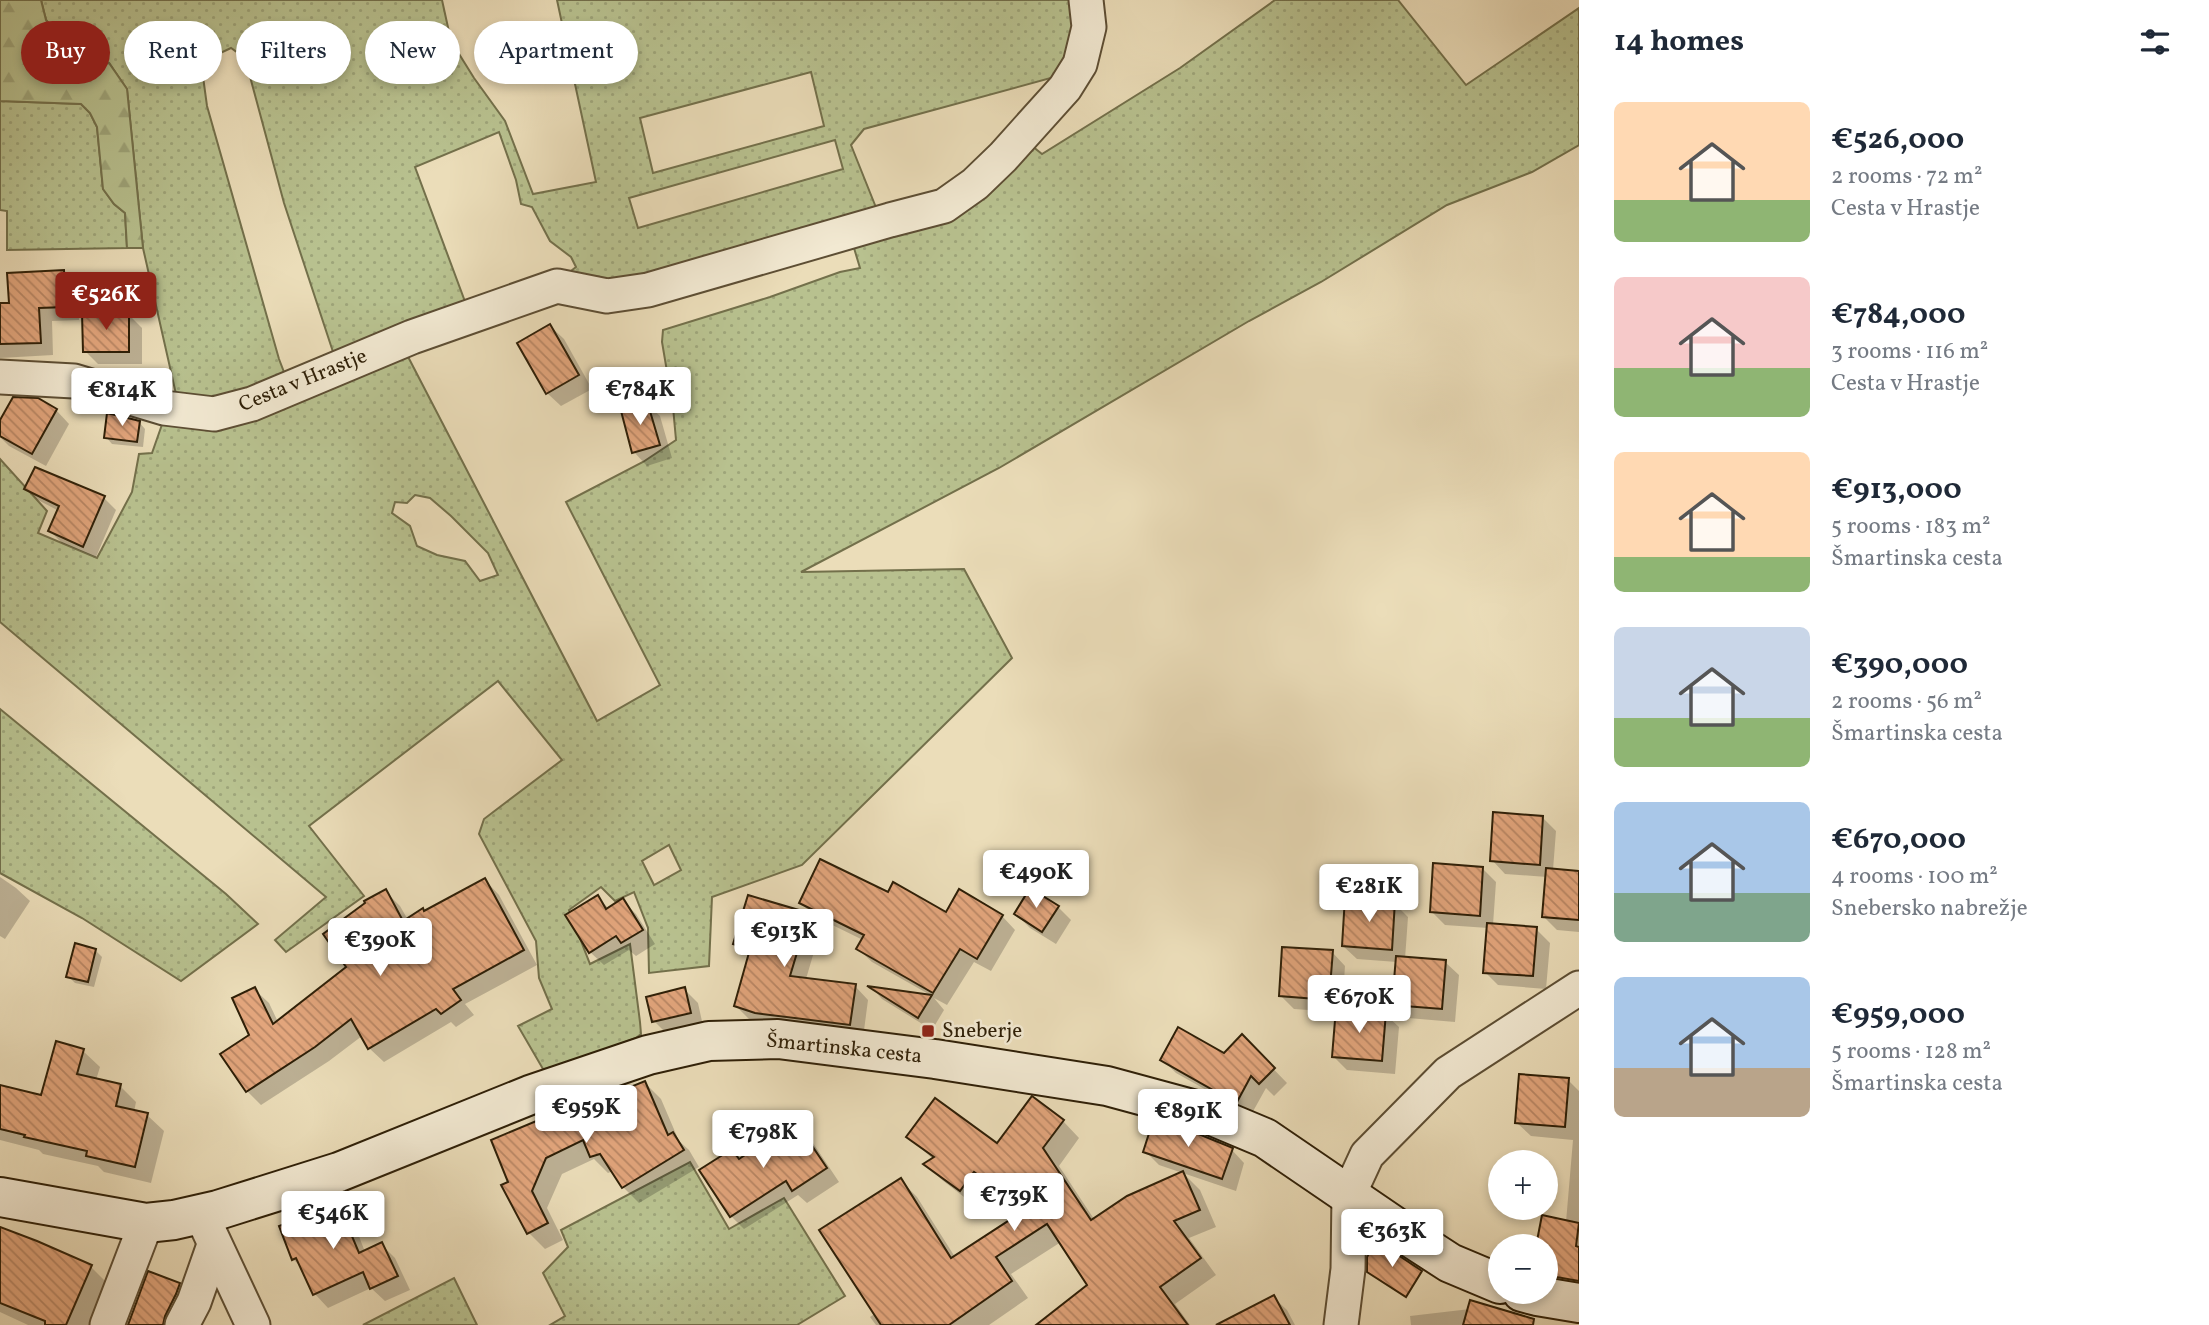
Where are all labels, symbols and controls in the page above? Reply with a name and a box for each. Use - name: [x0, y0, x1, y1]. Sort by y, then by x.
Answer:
- chip: Buy: [21, 21, 110, 84]
- chip: Rent: [124, 21, 222, 84]
- chip: Filters: [236, 21, 351, 84]
- chip: New: [365, 21, 460, 84]
- chip: Apartment: [474, 21, 638, 84]
- text: 14 homes: [1614, 21, 1744, 63]
- icon: filters: [2136, 23, 2174, 61]
- text: €526,000: [1831, 119, 1964, 161]
- icon: home: [1670, 130, 1754, 214]
- text: 2 rooms · 72 m²: [1831, 161, 1982, 193]
- text: Cesta v Hrastje: [1831, 193, 1980, 225]
- pin: €526K: [57, 272, 155, 332]
- text: €526K: [71, 279, 141, 311]
- text: €784,000: [1831, 294, 1966, 336]
- icon: home: [1670, 305, 1754, 389]
- text: 3 rooms · 116 m²: [1831, 336, 1988, 368]
- street label: Cesta v Hrastje: [234, 342, 372, 420]
- pin: €814K: [73, 368, 171, 428]
- pin: €784K: [591, 368, 689, 427]
- text: Cesta v Hrastje: [1831, 368, 1980, 400]
- text: €784K: [605, 374, 675, 406]
- text: €814K: [87, 375, 157, 407]
- text: €913,000: [1831, 469, 1962, 511]
- icon: home: [1670, 480, 1754, 564]
- text: 5 rooms · 183 m²: [1831, 511, 1991, 543]
- text: Šmartinska cesta: [1831, 543, 2003, 575]
- text: €390,000: [1831, 644, 1968, 686]
- icon: home: [1670, 655, 1754, 739]
- text: 2 rooms · 56 m²: [1831, 686, 1982, 718]
- text: Šmartinska cesta: [1831, 718, 2003, 750]
- text: €670,000: [1831, 819, 1966, 861]
- icon: home: [1670, 830, 1754, 914]
- pin: €490K: [987, 850, 1085, 910]
- text: €490K: [999, 857, 1073, 889]
- text: 4 rooms · 100 m²: [1831, 861, 1998, 893]
- pin: €281K: [1320, 864, 1418, 924]
- text: €281K: [1335, 871, 1403, 903]
- text: Snebersko nabrežje: [1831, 893, 2028, 925]
- pin: €913K: [735, 909, 833, 969]
- text: €913K: [750, 916, 818, 948]
- pin: €390K: [331, 918, 429, 978]
- text: €390K: [344, 925, 416, 957]
- pin: €670K: [1310, 976, 1408, 1035]
- text: €670K: [1324, 982, 1394, 1014]
- text: €959,000: [1831, 994, 1965, 1036]
- icon: home: [1670, 1005, 1754, 1089]
- place label: Sneberje: [942, 1017, 1022, 1046]
- marker: Sneberje: [920, 1023, 936, 1039]
- street label: Šmartinska cesta: [764, 1026, 924, 1072]
- text: 5 rooms · 128 m²: [1831, 1036, 1991, 1068]
- text: Šmartinska cesta: [1831, 1068, 2003, 1100]
- pin: €959K: [537, 1086, 635, 1145]
- pin: €891K: [1139, 1090, 1237, 1149]
- text: €959K: [551, 1092, 621, 1124]
- text: €891K: [1154, 1096, 1222, 1128]
- pin: €798K: [714, 1110, 812, 1170]
- text: €798K: [728, 1117, 798, 1149]
- map controls: [1488, 1150, 1558, 1304]
- button: +: [1488, 1150, 1558, 1220]
- pin: €739K: [965, 1174, 1063, 1233]
- text: €739K: [980, 1180, 1048, 1212]
- pin: €546K: [284, 1192, 382, 1251]
- text: €546K: [297, 1198, 369, 1230]
- pin: €363K: [1343, 1210, 1441, 1269]
- text: €363K: [1357, 1216, 1427, 1248]
- button: −: [1488, 1234, 1558, 1304]

